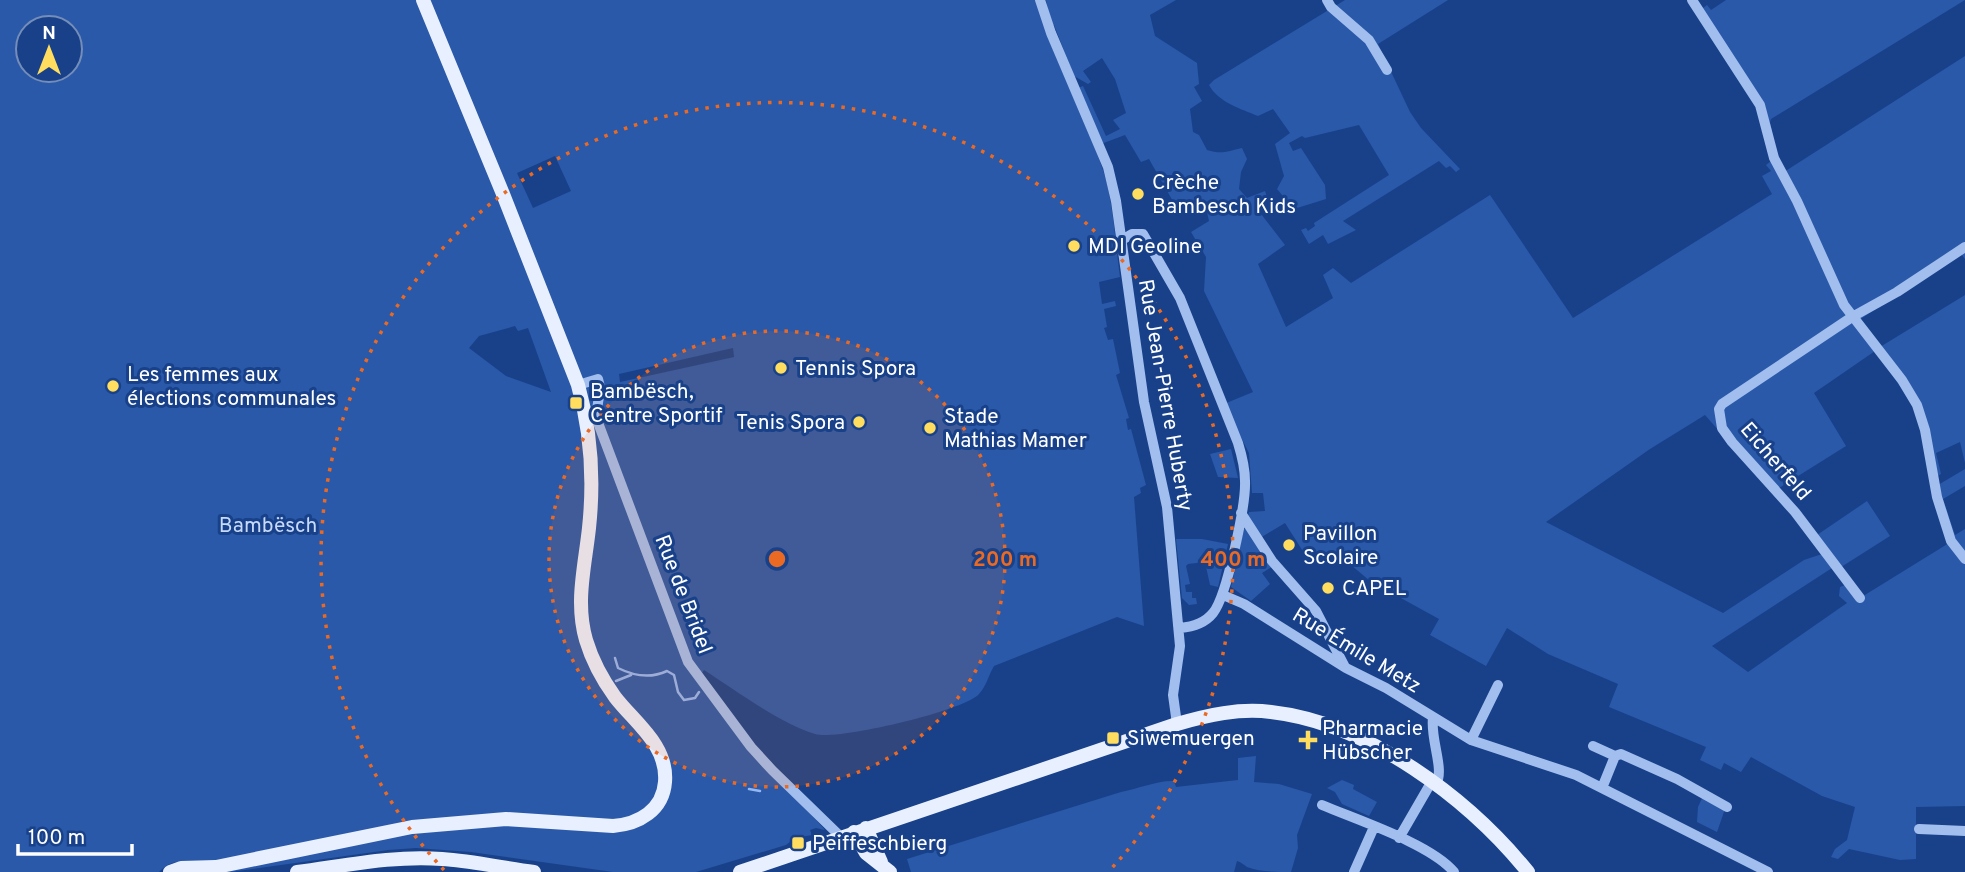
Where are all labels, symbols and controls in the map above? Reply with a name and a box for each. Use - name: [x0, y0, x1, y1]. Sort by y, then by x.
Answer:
- north arrow: [14, 14, 84, 84]
- text: N: [42, 22, 56, 46]
- place label: Crèche Bambesch Kids: [1152, 170, 1296, 221]
- marker: Crèche Bambesch Kids: [1130, 186, 1146, 202]
- place label: MDI Geoline: [1088, 234, 1202, 261]
- marker: MDI Geoline: [1066, 238, 1082, 254]
- street label: Rue Jean-Pierre Huberty: [1131, 277, 1198, 513]
- place label: Tennis Spora: [795, 356, 916, 383]
- marker: Tennis Spora: [773, 360, 789, 376]
- place label: Les femmes aux élections communales: [127, 362, 336, 413]
- marker: Les femmes aux élections communales: [105, 378, 121, 394]
- place label: Bambësch, Centre Sportif: [590, 379, 722, 430]
- marker: Bambësch, Centre Sportif: [568, 395, 584, 411]
- place label: Stade Mathias Mamer: [944, 404, 1087, 455]
- place label: Tenis Spora: [736, 410, 845, 437]
- marker: Tenis Spora: [851, 414, 867, 430]
- street label: Eicherfeld: [1733, 417, 1816, 507]
- marker: Stade Mathias Mamer: [922, 420, 938, 436]
- park label: Bambësch: [219, 513, 317, 540]
- place label: Pavillon Scolaire: [1303, 521, 1378, 572]
- street label: Rue de Bridel: [648, 531, 718, 658]
- marker: Pavillon Scolaire: [1281, 537, 1297, 553]
- centre of rings: [765, 547, 789, 571]
- text: 200 m: [973, 547, 1037, 574]
- text: 400 m: [1201, 547, 1265, 574]
- place label: CAPEL: [1342, 576, 1407, 603]
- marker: CAPEL: [1320, 580, 1336, 596]
- street label: Rue Émile Metz: [1287, 601, 1426, 700]
- place label: Pharmacie Hübscher: [1322, 716, 1423, 767]
- place label: Siwemuergen: [1127, 726, 1255, 753]
- marker: Siwemuergen: [1105, 730, 1121, 746]
- marker: Pharmacie Hübscher: [1300, 732, 1316, 748]
- scale bar: [18, 812, 131, 856]
- text: 100 m: [28, 825, 85, 852]
- place label: Peiffeschbierg: [812, 831, 947, 858]
- marker: Peiffeschbierg: [790, 835, 806, 851]

